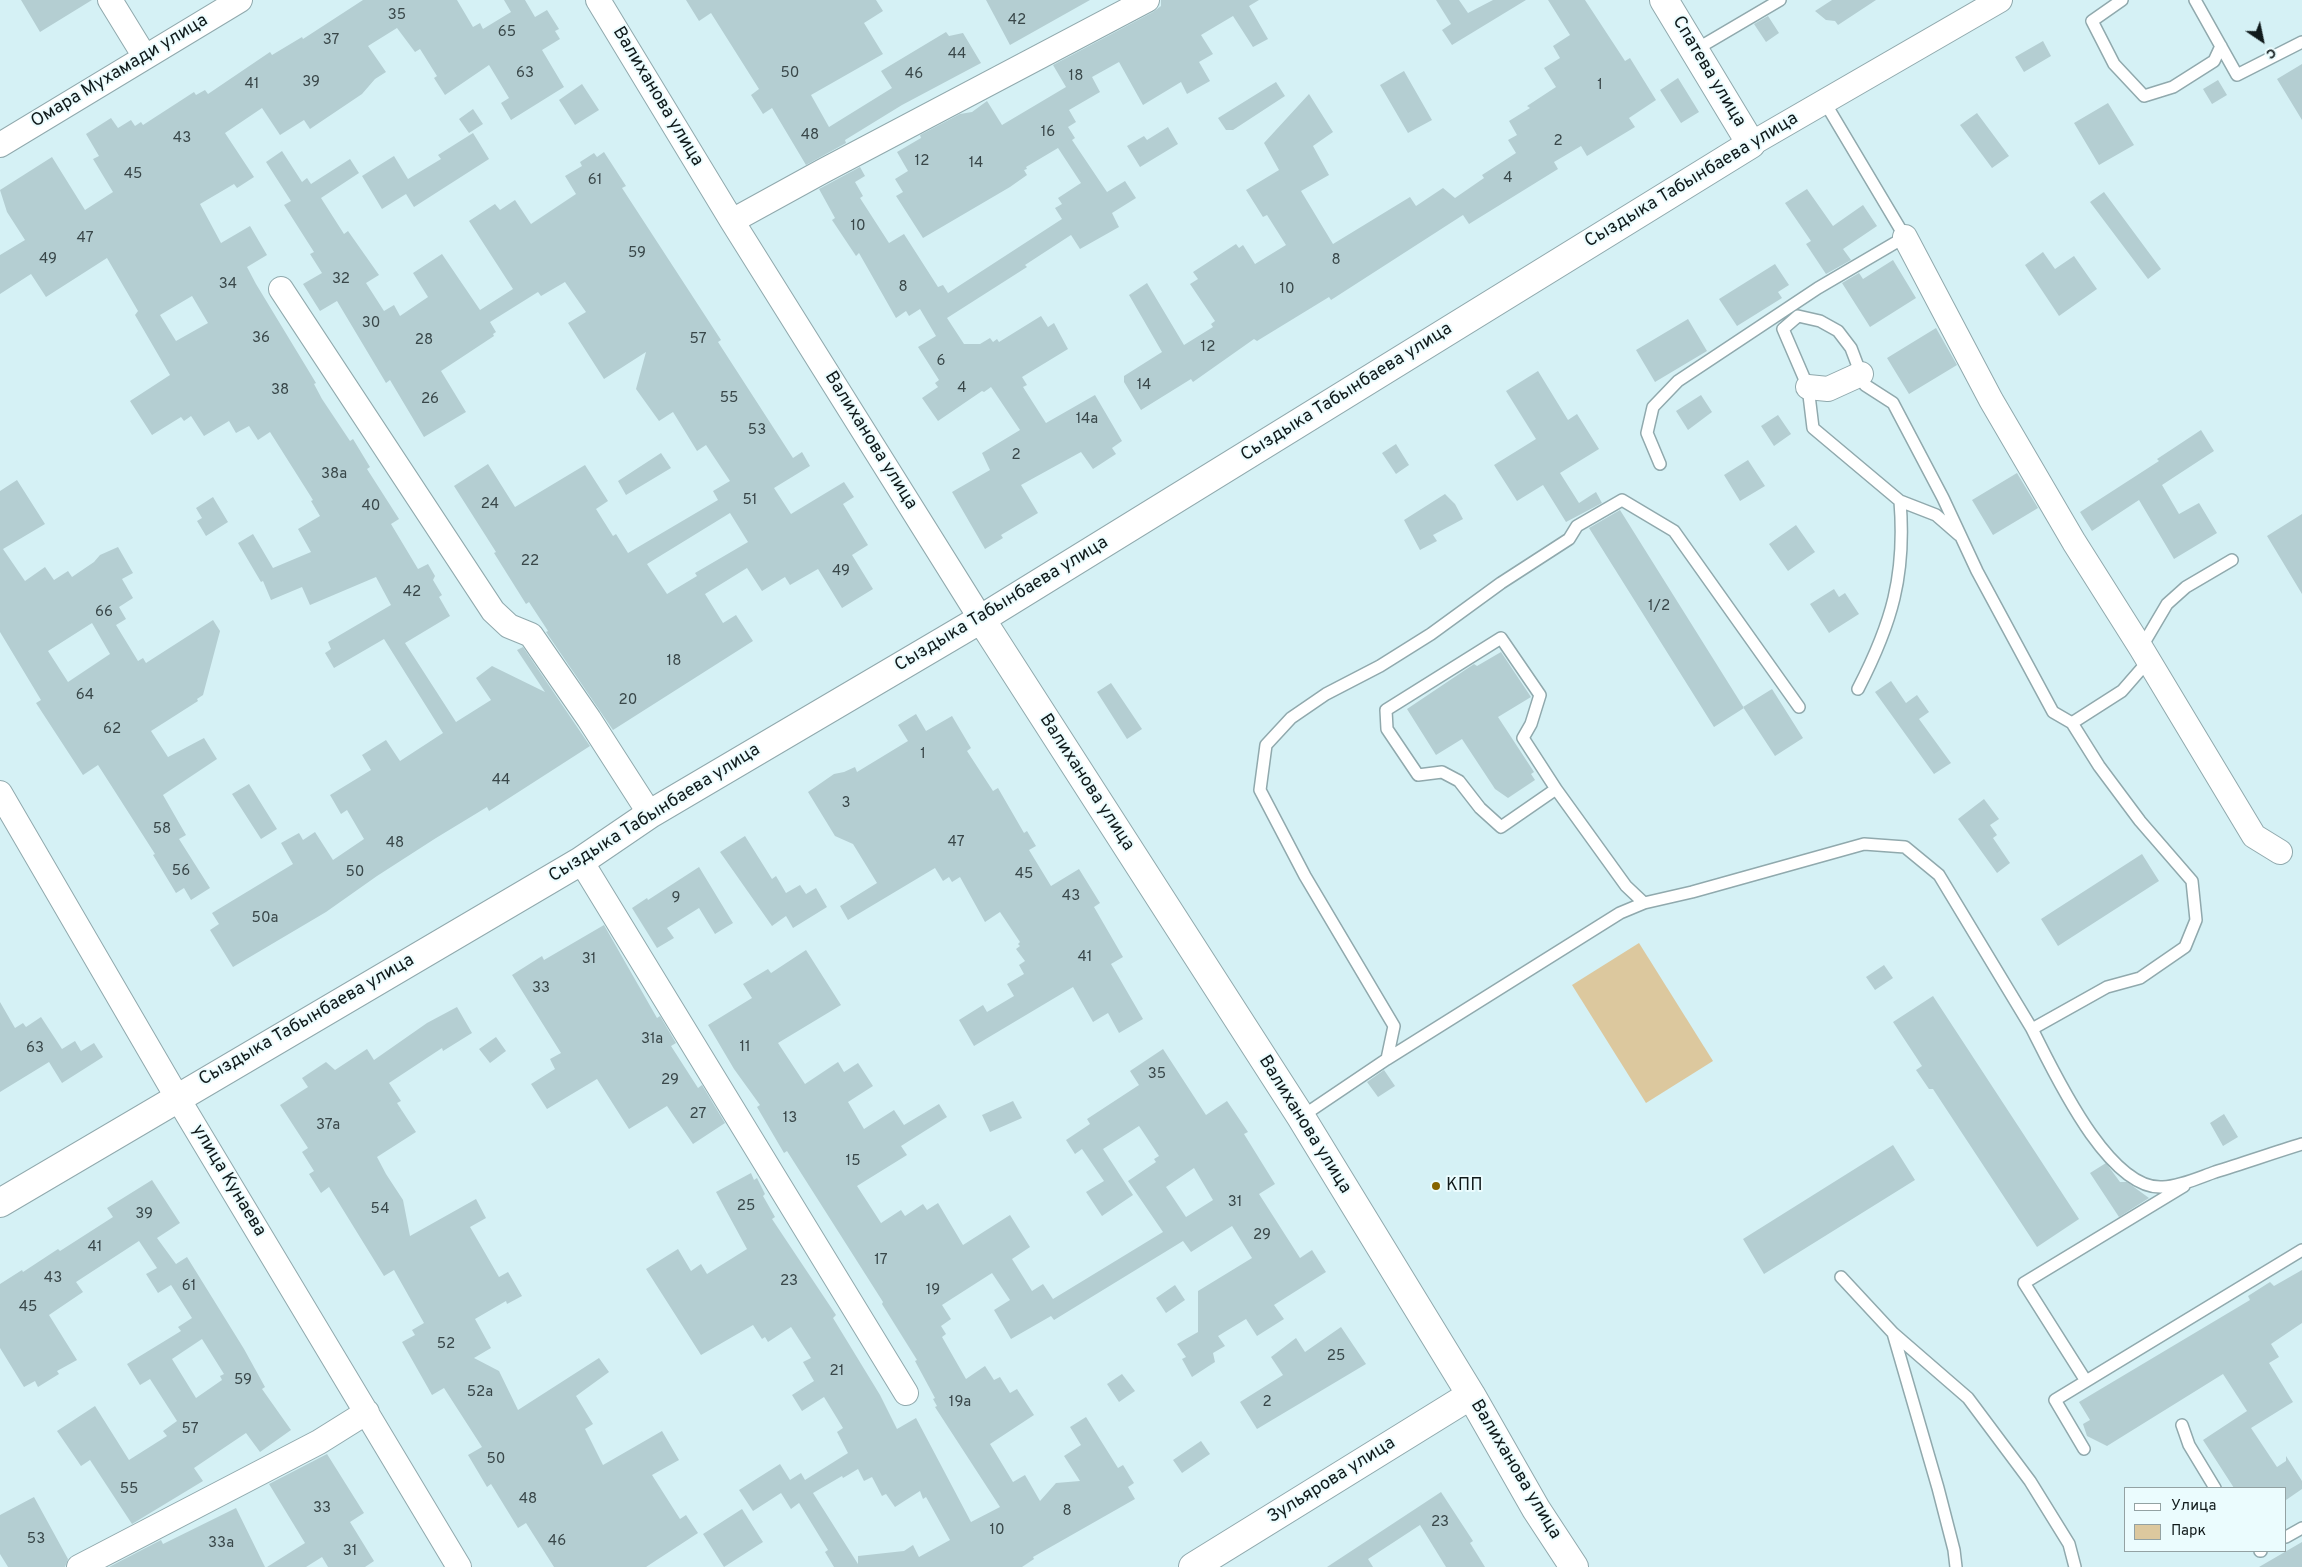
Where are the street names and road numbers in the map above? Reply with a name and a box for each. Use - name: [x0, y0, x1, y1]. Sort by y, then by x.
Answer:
- street label: Омара Мухамади улица: [28, 11, 212, 133]
- street label: Спатева улица: [1666, 13, 1750, 131]
- street label: Валиханова улица: [607, 23, 707, 171]
- street label: Сыздыка Табынбаева улица: [1581, 109, 1803, 253]
- street label: Сыздыка Табынбаева улица: [1237, 319, 1457, 467]
- street label: Валиханова улица: [819, 368, 921, 514]
- street label: Сыздыка Табынбаева улица: [891, 533, 1113, 677]
- street label: Валиханова улица: [1034, 711, 1138, 855]
- street label: Сыздыка Табынбаева улица: [545, 740, 765, 888]
- street label: Сыздыка Табынбаева улица: [196, 950, 418, 1092]
- street label: Валиханова улица: [1253, 1052, 1355, 1198]
- street label: улица Кунаева: [186, 1121, 270, 1241]
- street label: Валиханова улица: [1465, 1396, 1565, 1544]
- street label: Зульярова улица: [1264, 1433, 1400, 1529]

